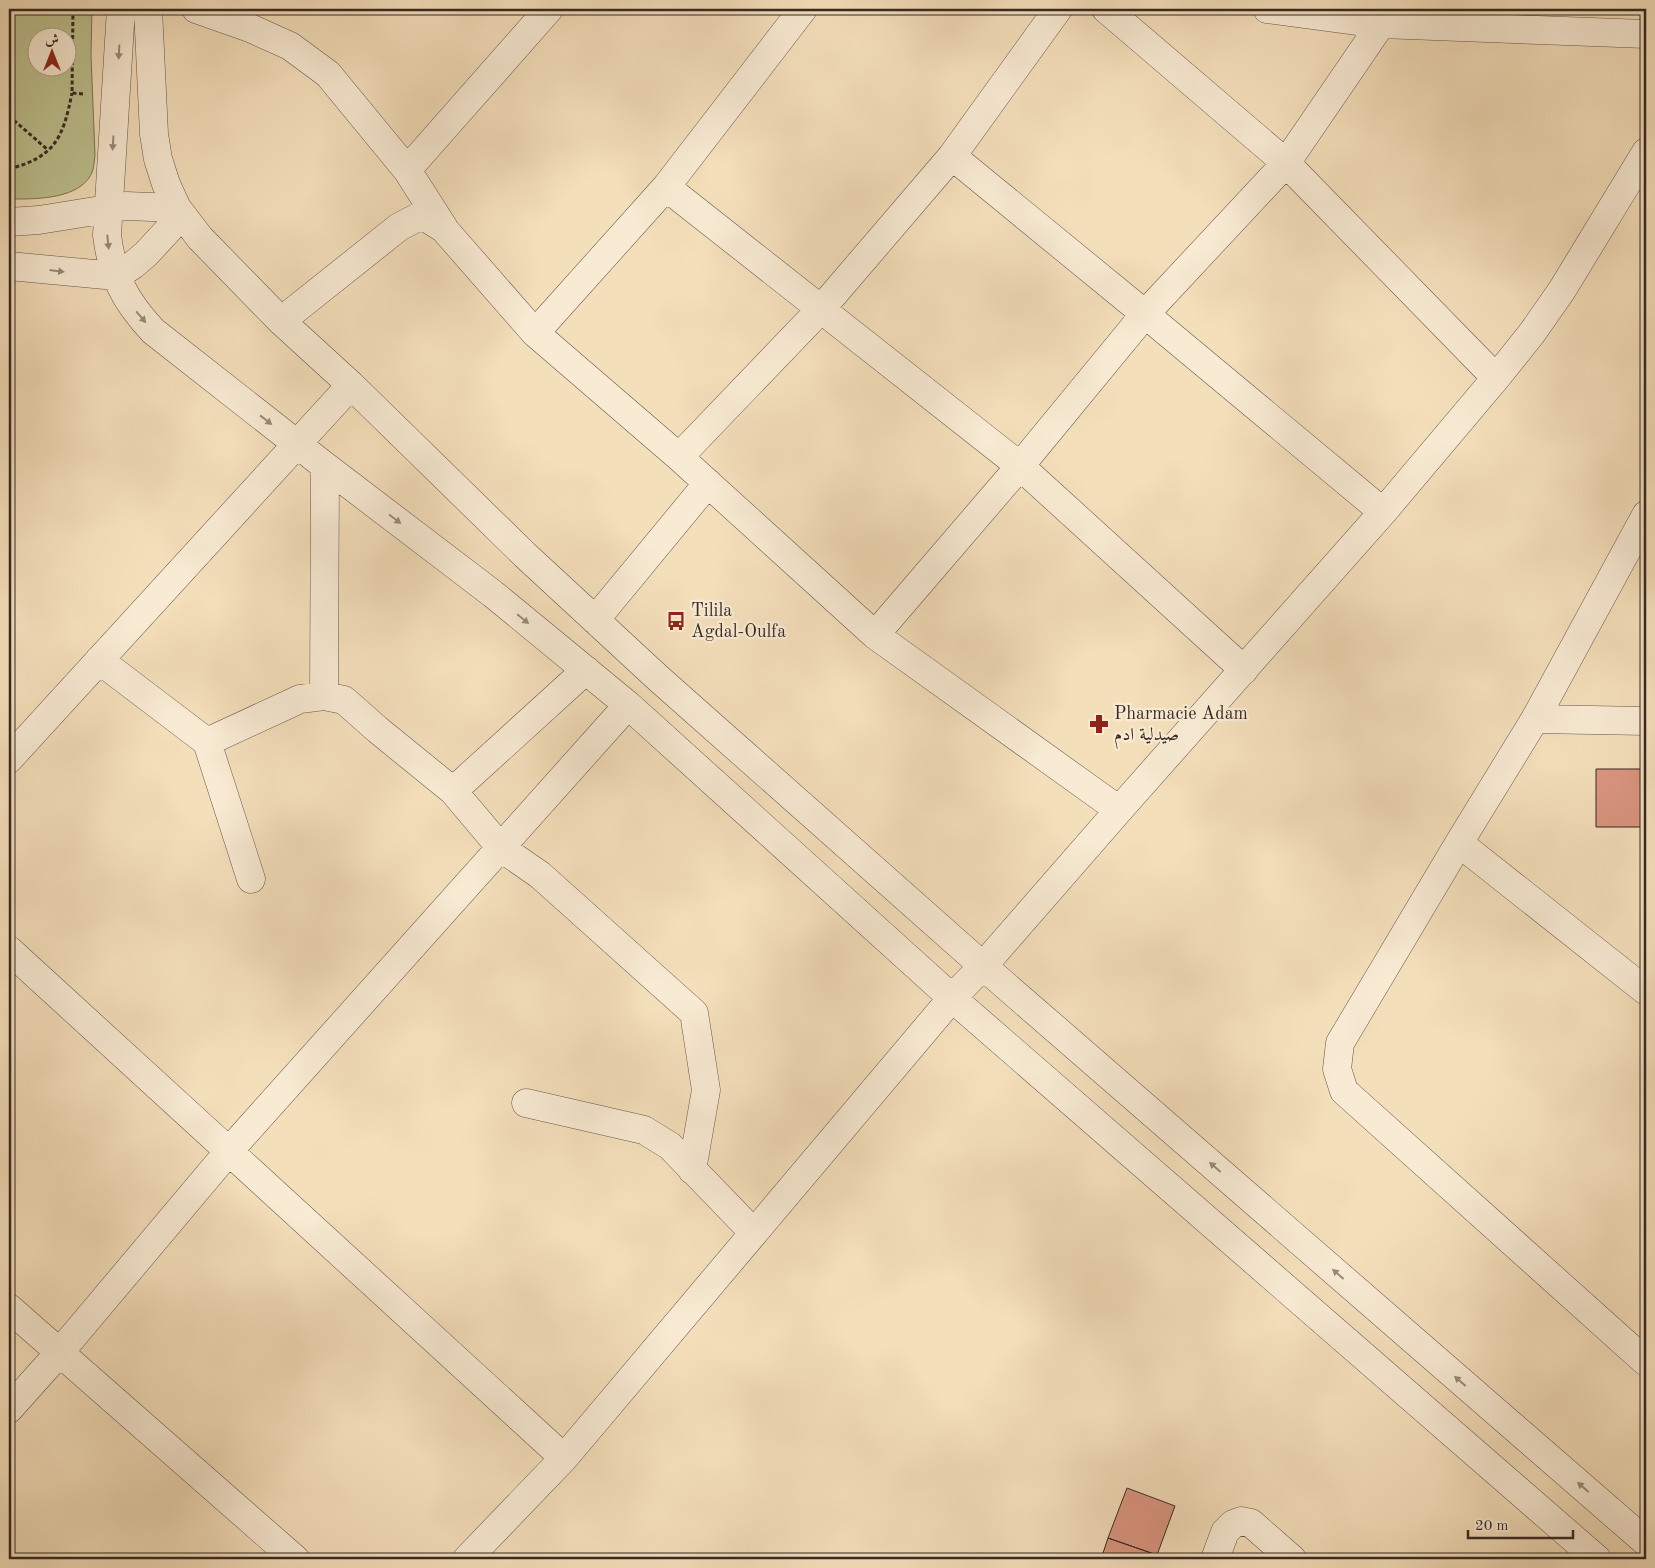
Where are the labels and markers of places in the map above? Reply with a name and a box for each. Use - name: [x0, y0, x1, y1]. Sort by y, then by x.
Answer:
- place label: Tilila Agdal-Oulfa: [691, 602, 786, 641]
- bus stop icon: Tilila Agdal-Oulfa: [665, 610, 687, 632]
- place label: Pharmacie Adam صيدلية ادم: [1114, 705, 1248, 750]
- pharmacy icon: Pharmacie Adam صيدلية ادم: [1088, 713, 1110, 735]

